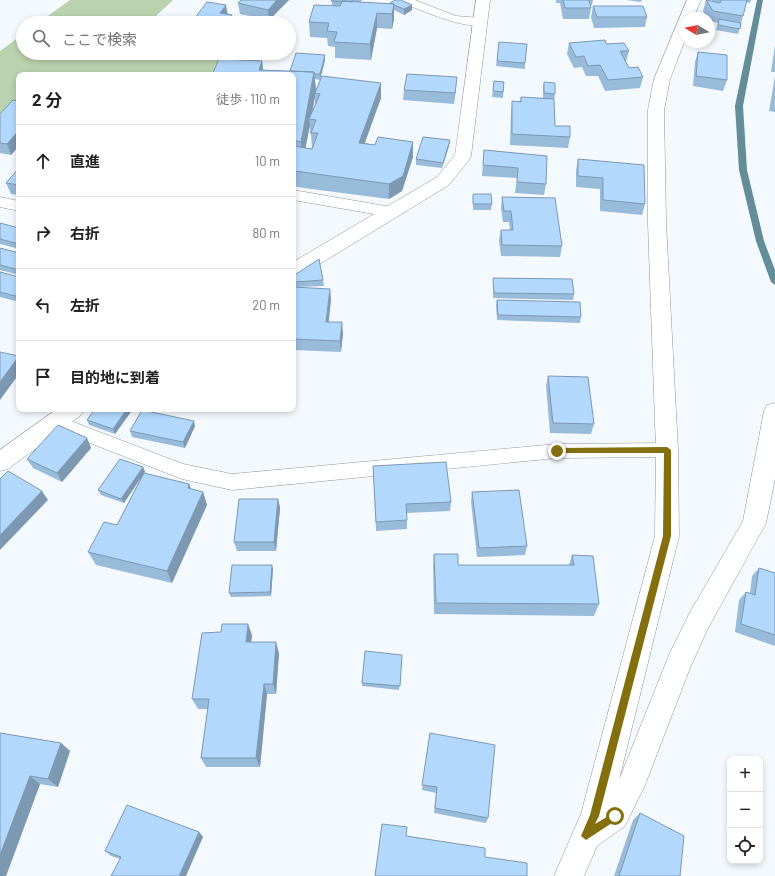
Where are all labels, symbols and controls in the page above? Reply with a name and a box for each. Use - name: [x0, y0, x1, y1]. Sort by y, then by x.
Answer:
- north arrow: [679, 12, 715, 48]
- search box: [16, 16, 296, 60]
- icon: search: [30, 27, 52, 49]
- text: ここで検索: [62, 30, 137, 48]
- text: 2 分: [32, 89, 62, 109]
- text: 徒歩 · 110 m: [216, 91, 280, 107]
- icon: ahead: [32, 150, 54, 172]
- text: 直進: [70, 152, 100, 170]
- text: 10 m: [255, 153, 280, 169]
- icon: right: [32, 222, 54, 244]
- text: 右折: [70, 224, 100, 242]
- text: 80 m: [253, 225, 280, 241]
- icon: left: [32, 294, 54, 316]
- text: 左折: [70, 296, 100, 314]
- text: 20 m: [252, 297, 280, 313]
- icon: arrive: [32, 366, 54, 388]
- text: 目的地に到着: [70, 368, 160, 386]
- route end: [548, 442, 566, 460]
- map controls: [727, 756, 763, 864]
- button: +: [727, 756, 763, 792]
- button: −: [727, 792, 763, 828]
- route start: [606, 807, 624, 825]
- button: locate: [727, 828, 763, 864]

